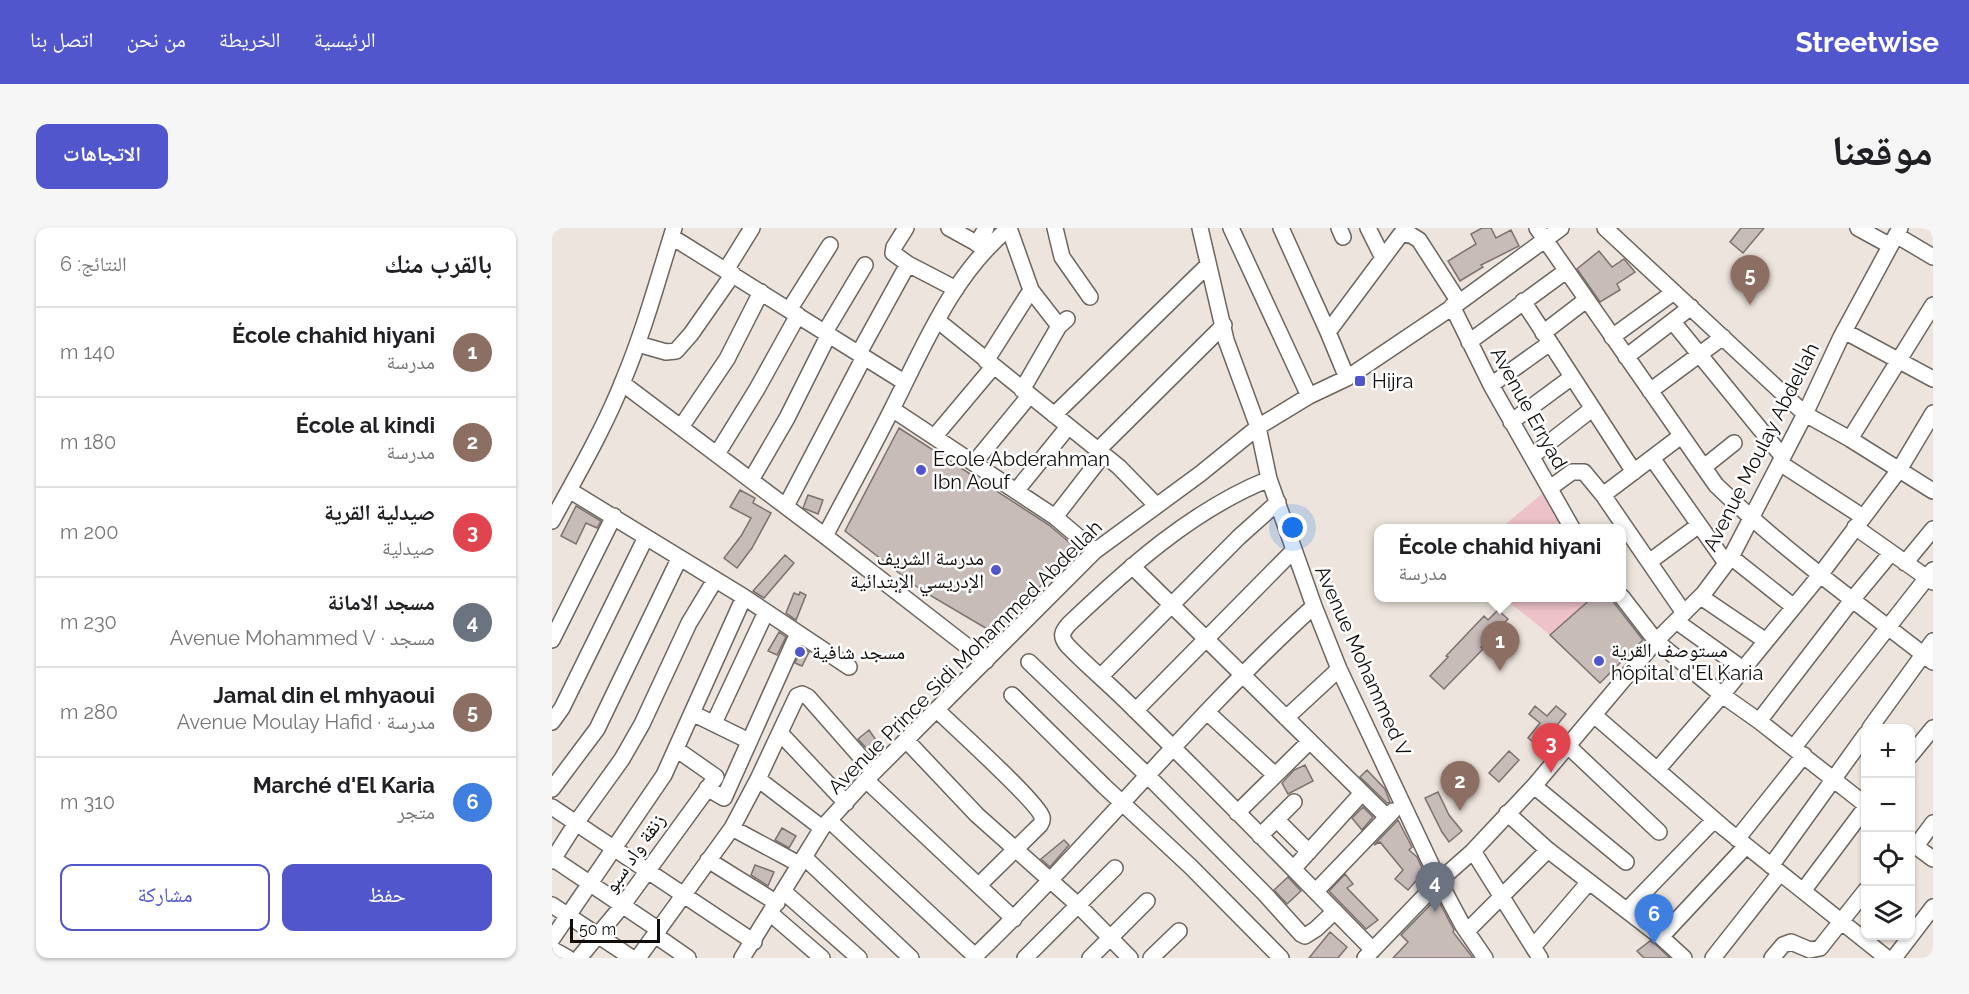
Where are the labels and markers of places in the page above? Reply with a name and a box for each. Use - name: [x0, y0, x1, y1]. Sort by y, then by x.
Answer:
- pin: 5: [1730, 256, 1770, 305]
- place label: Hijra: [1372, 369, 1414, 393]
- marker: Hijra: [1353, 374, 1367, 388]
- place label: Ecole Abderahman Ibn Aouf: [933, 447, 1110, 494]
- marker: Ecole Abderahman Ibn Aouf: [914, 463, 928, 477]
- place label: مدرسة الشريف الإدريسي الإبتدائية: [850, 546, 984, 597]
- marker: مدرسة الشريف الإدريسي الإبتدائية: [989, 563, 1003, 577]
- pin: 1: [1480, 622, 1520, 671]
- place label: مستوصف القرية hôpital d'El Karia: [1611, 638, 1763, 685]
- place label: مسجد شافية: [812, 640, 905, 664]
- marker: مسجد شافية: [793, 645, 807, 659]
- marker: مستوصف القرية hôpital d'El Karia: [1592, 654, 1606, 668]
- pin: 3: [1532, 724, 1570, 773]
- pin: 2: [1440, 762, 1480, 811]
- pin: 4: [1416, 862, 1454, 912]
- pin: 6: [1634, 894, 1674, 944]

